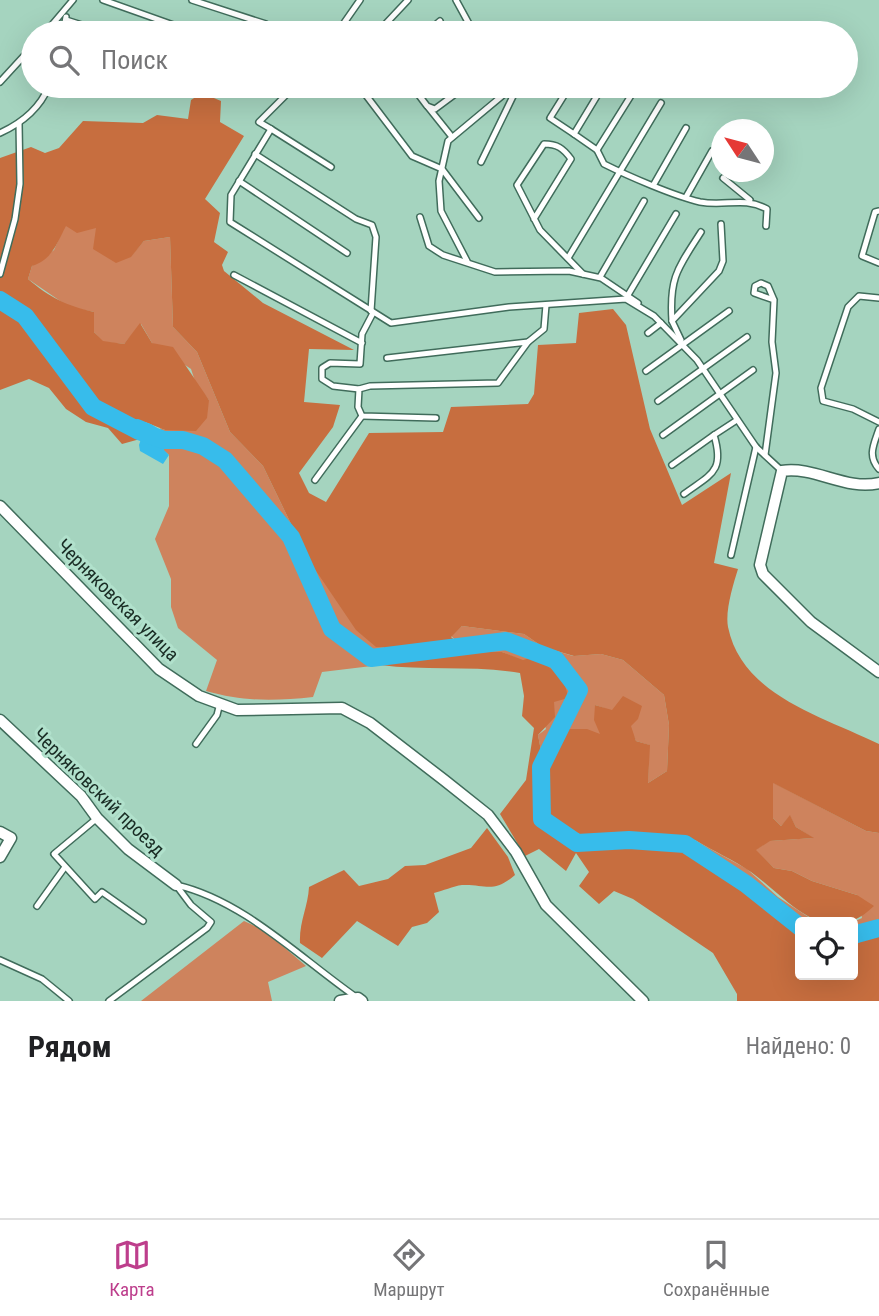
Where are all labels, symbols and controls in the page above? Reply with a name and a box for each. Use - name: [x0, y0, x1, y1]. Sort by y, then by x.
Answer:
- search box: [21, 21, 858, 98]
- icon: search: [45, 41, 83, 79]
- text: Поиск: [101, 45, 168, 75]
- north arrow: [711, 119, 774, 182]
- street label: Черняковская улица: [52, 534, 184, 666]
- street label: Черняковский проезд: [28, 723, 170, 861]
- map controls: [795, 917, 858, 980]
- button: locate: [795, 917, 858, 980]
- text: Рядом: [28, 1029, 112, 1064]
- text: Найдено: 0: [746, 1033, 851, 1060]
- tab: Карта: [109, 1236, 155, 1301]
- tab: Маршрут: [373, 1236, 445, 1301]
- tab: Сохранённые: [663, 1236, 770, 1301]

